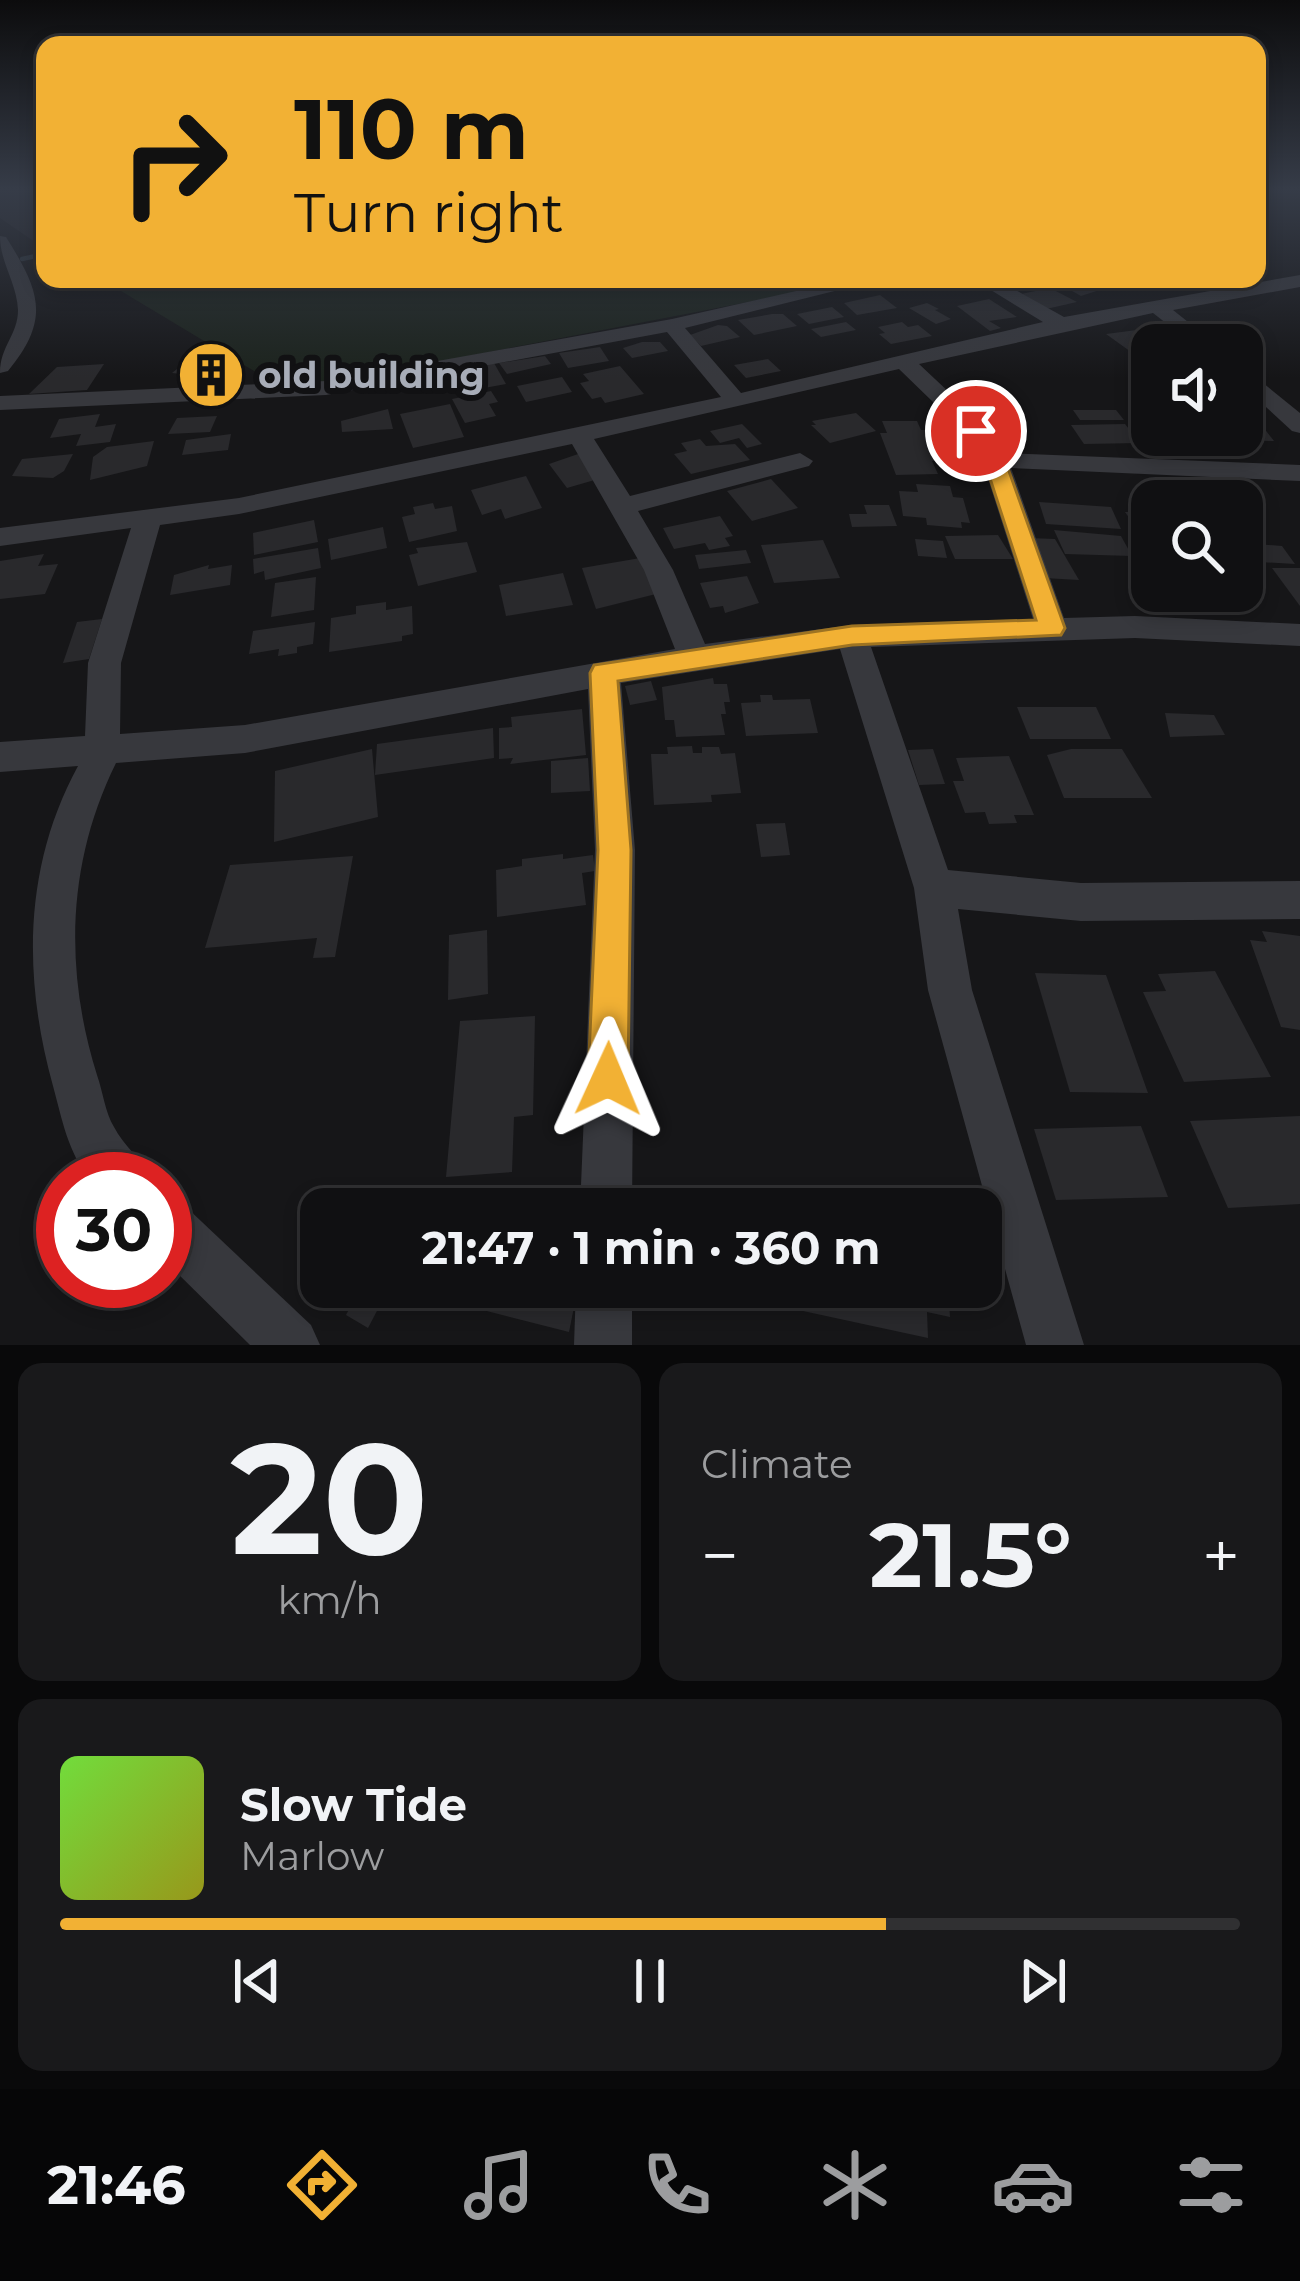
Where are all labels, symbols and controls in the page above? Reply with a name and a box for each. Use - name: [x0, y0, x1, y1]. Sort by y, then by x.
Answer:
- text: 110 m: [294, 78, 529, 180]
- icon: right: [96, 84, 252, 240]
- text: Turn right: [294, 180, 564, 246]
- map controls: [1131, 324, 1263, 612]
- button: sound: [1131, 324, 1263, 456]
- building icon: old building: [176, 340, 246, 410]
- place label: old building: [258, 353, 485, 397]
- pin: [925, 380, 1027, 482]
- icon: arrive: [943, 398, 1009, 464]
- button: search: [1131, 480, 1263, 612]
- position arrow: [545, 1016, 671, 1142]
- speed limit sign: 30: [36, 1152, 192, 1308]
- text: 21:47 · 1 min · 360 m: [421, 1220, 881, 1275]
- text: 20: [231, 1403, 428, 1593]
- text: Climate: [701, 1440, 853, 1488]
- text: 21.5°: [869, 1500, 1072, 1610]
- text: −: [701, 1515, 739, 1596]
- text: +: [1202, 1515, 1240, 1596]
- text: km/h: [277, 1576, 382, 1624]
- text: Slow Tide: [240, 1777, 467, 1832]
- text: Marlow: [240, 1832, 384, 1880]
- icon: previous: [224, 1948, 290, 2014]
- icon: pause: [617, 1948, 683, 2014]
- icon: next: [1010, 1948, 1076, 2014]
- icon: directions: [280, 2143, 364, 2227]
- icon: music: [457, 2143, 541, 2227]
- icon: phone: [635, 2143, 719, 2227]
- icon: climate: [813, 2143, 897, 2227]
- icon: car: [991, 2143, 1075, 2227]
- icon: filters: [1169, 2143, 1253, 2227]
- text: 21:46: [47, 2152, 186, 2218]

